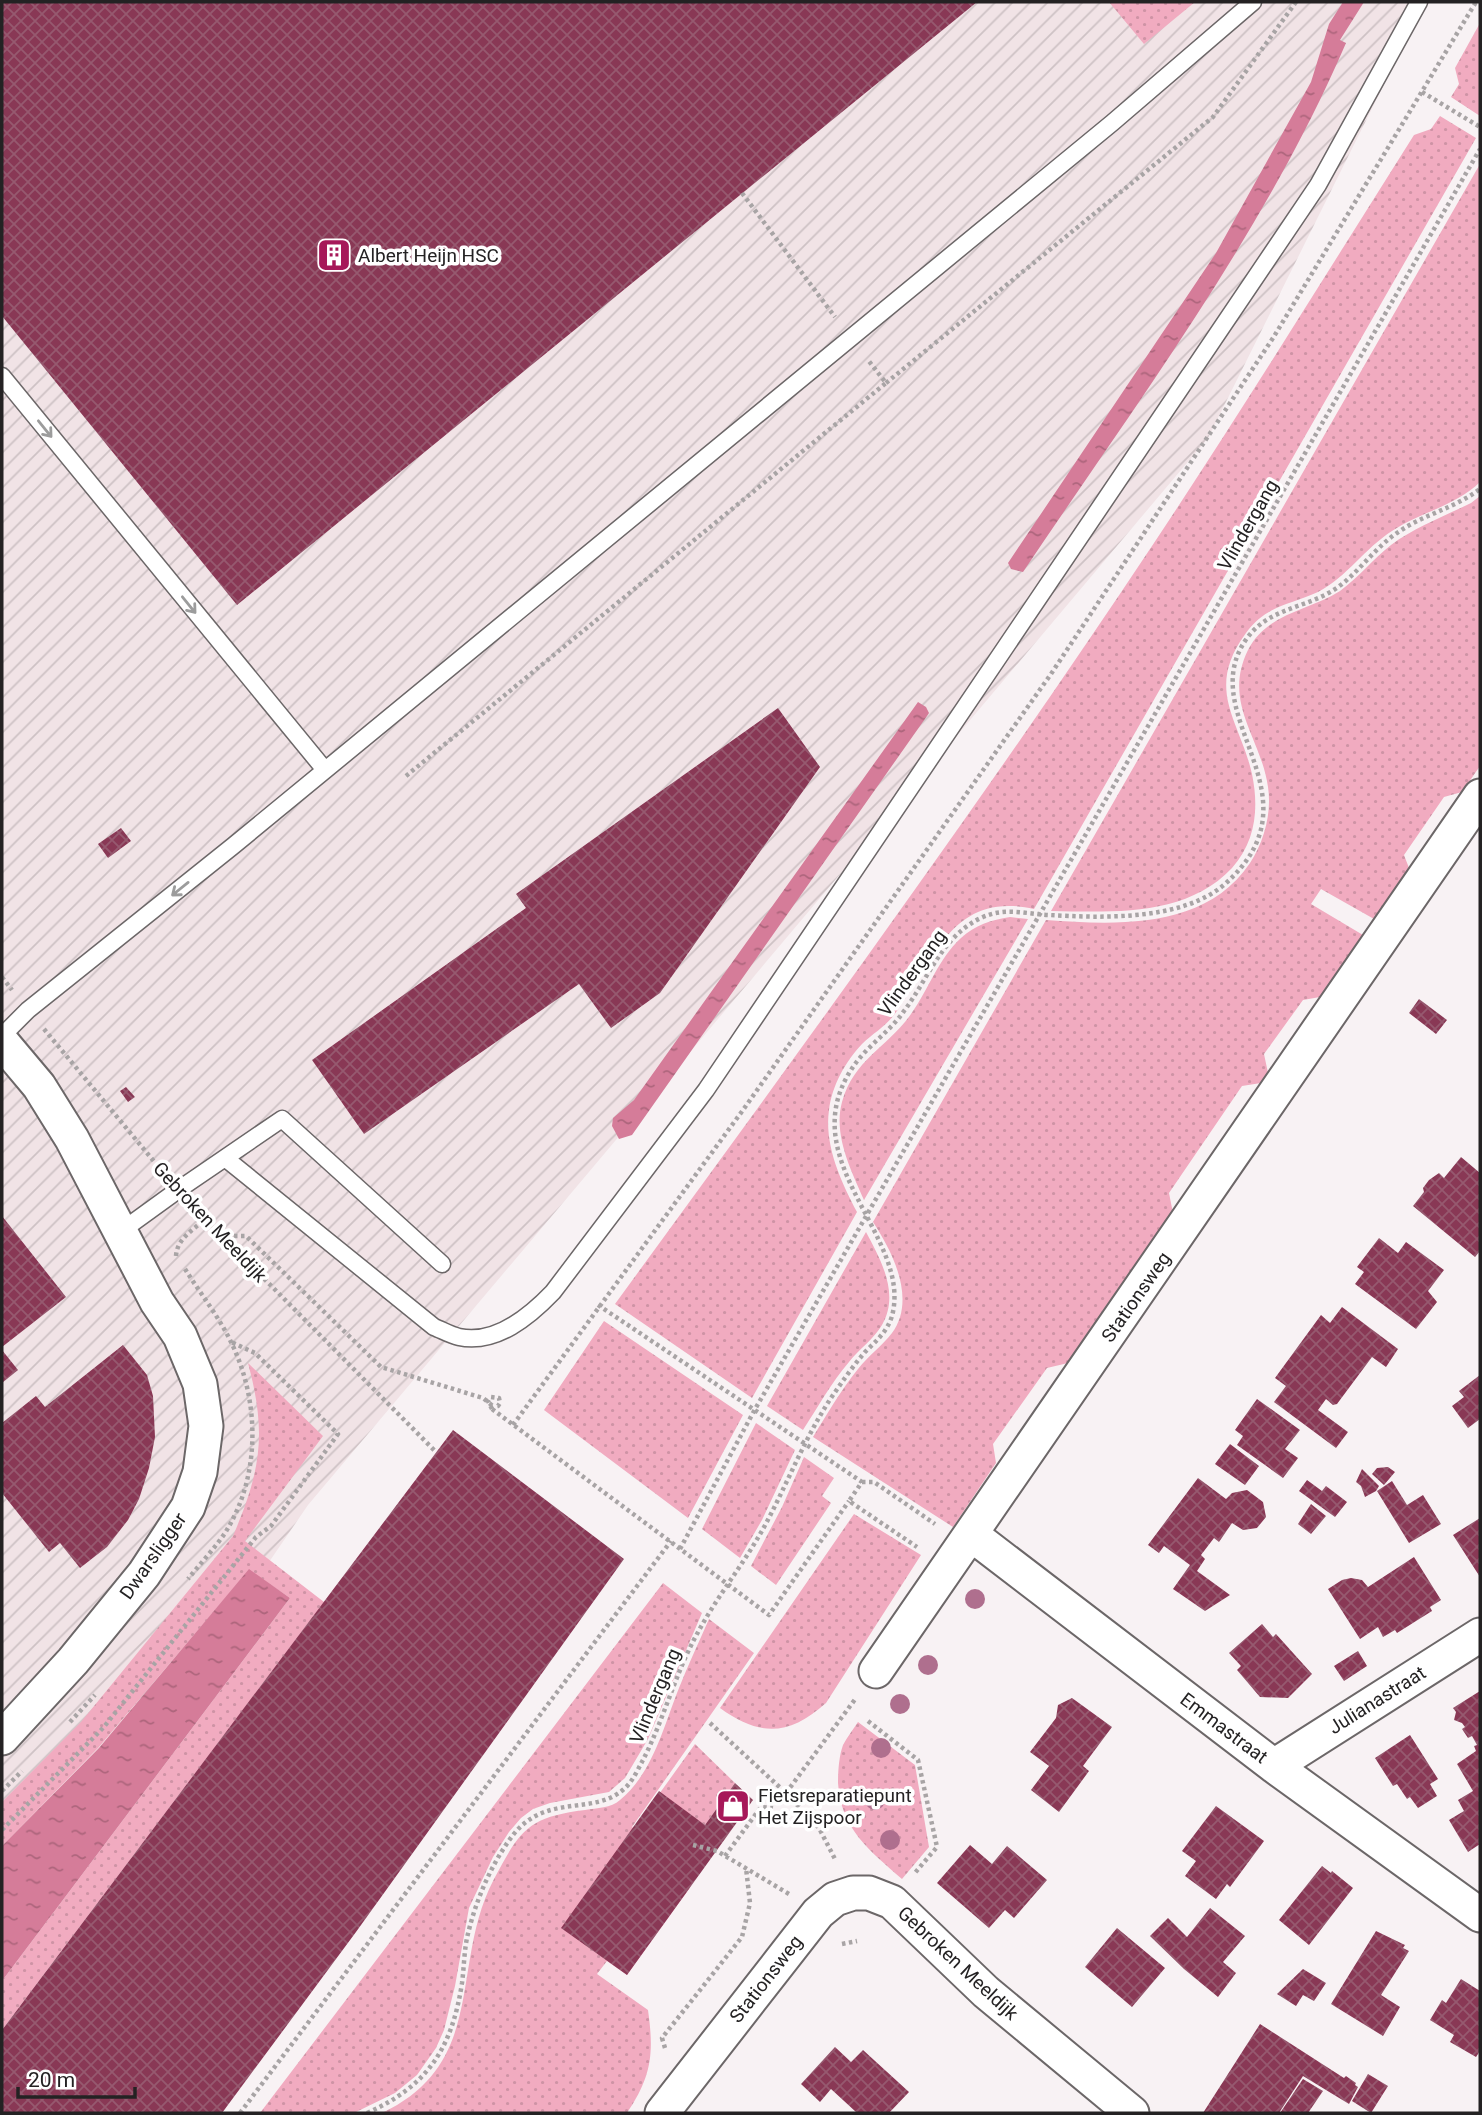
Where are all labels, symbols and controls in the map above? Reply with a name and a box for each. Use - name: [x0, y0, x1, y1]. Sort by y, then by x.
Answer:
- building icon: Albert Heijn HSC: [315, 236, 353, 274]
- place label: Albert Heijn HSC: [358, 244, 499, 267]
- one-way arrow: [37, 420, 53, 438]
- street label: Vlindergang: [1213, 475, 1283, 575]
- one-way arrow: [181, 596, 197, 614]
- one-way arrow: [171, 882, 189, 897]
- street label: Vlindergang: [873, 925, 951, 1021]
- street label: Gebroken Meeldijk: [148, 1157, 272, 1287]
- street label: Stationsweg: [1097, 1247, 1175, 1347]
- street label: Dwarsligger: [115, 1508, 192, 1604]
- street label: Vlindergang: [625, 1645, 685, 1747]
- street label: Julianastraat: [1324, 1661, 1430, 1739]
- street label: Emmastraat: [1176, 1688, 1272, 1768]
- place label: Fietsreparatiepunt Het Zijspoor: [758, 1784, 912, 1829]
- shop icon: Fietsreparatiepunt Het Zijspoor: [714, 1787, 752, 1825]
- street label: Gebroken Meeldijk: [893, 1901, 1023, 2025]
- street label: Stationsweg: [725, 1931, 807, 2027]
- scale bar: [18, 2056, 135, 2100]
- text: 20 m: [28, 2068, 75, 2092]

